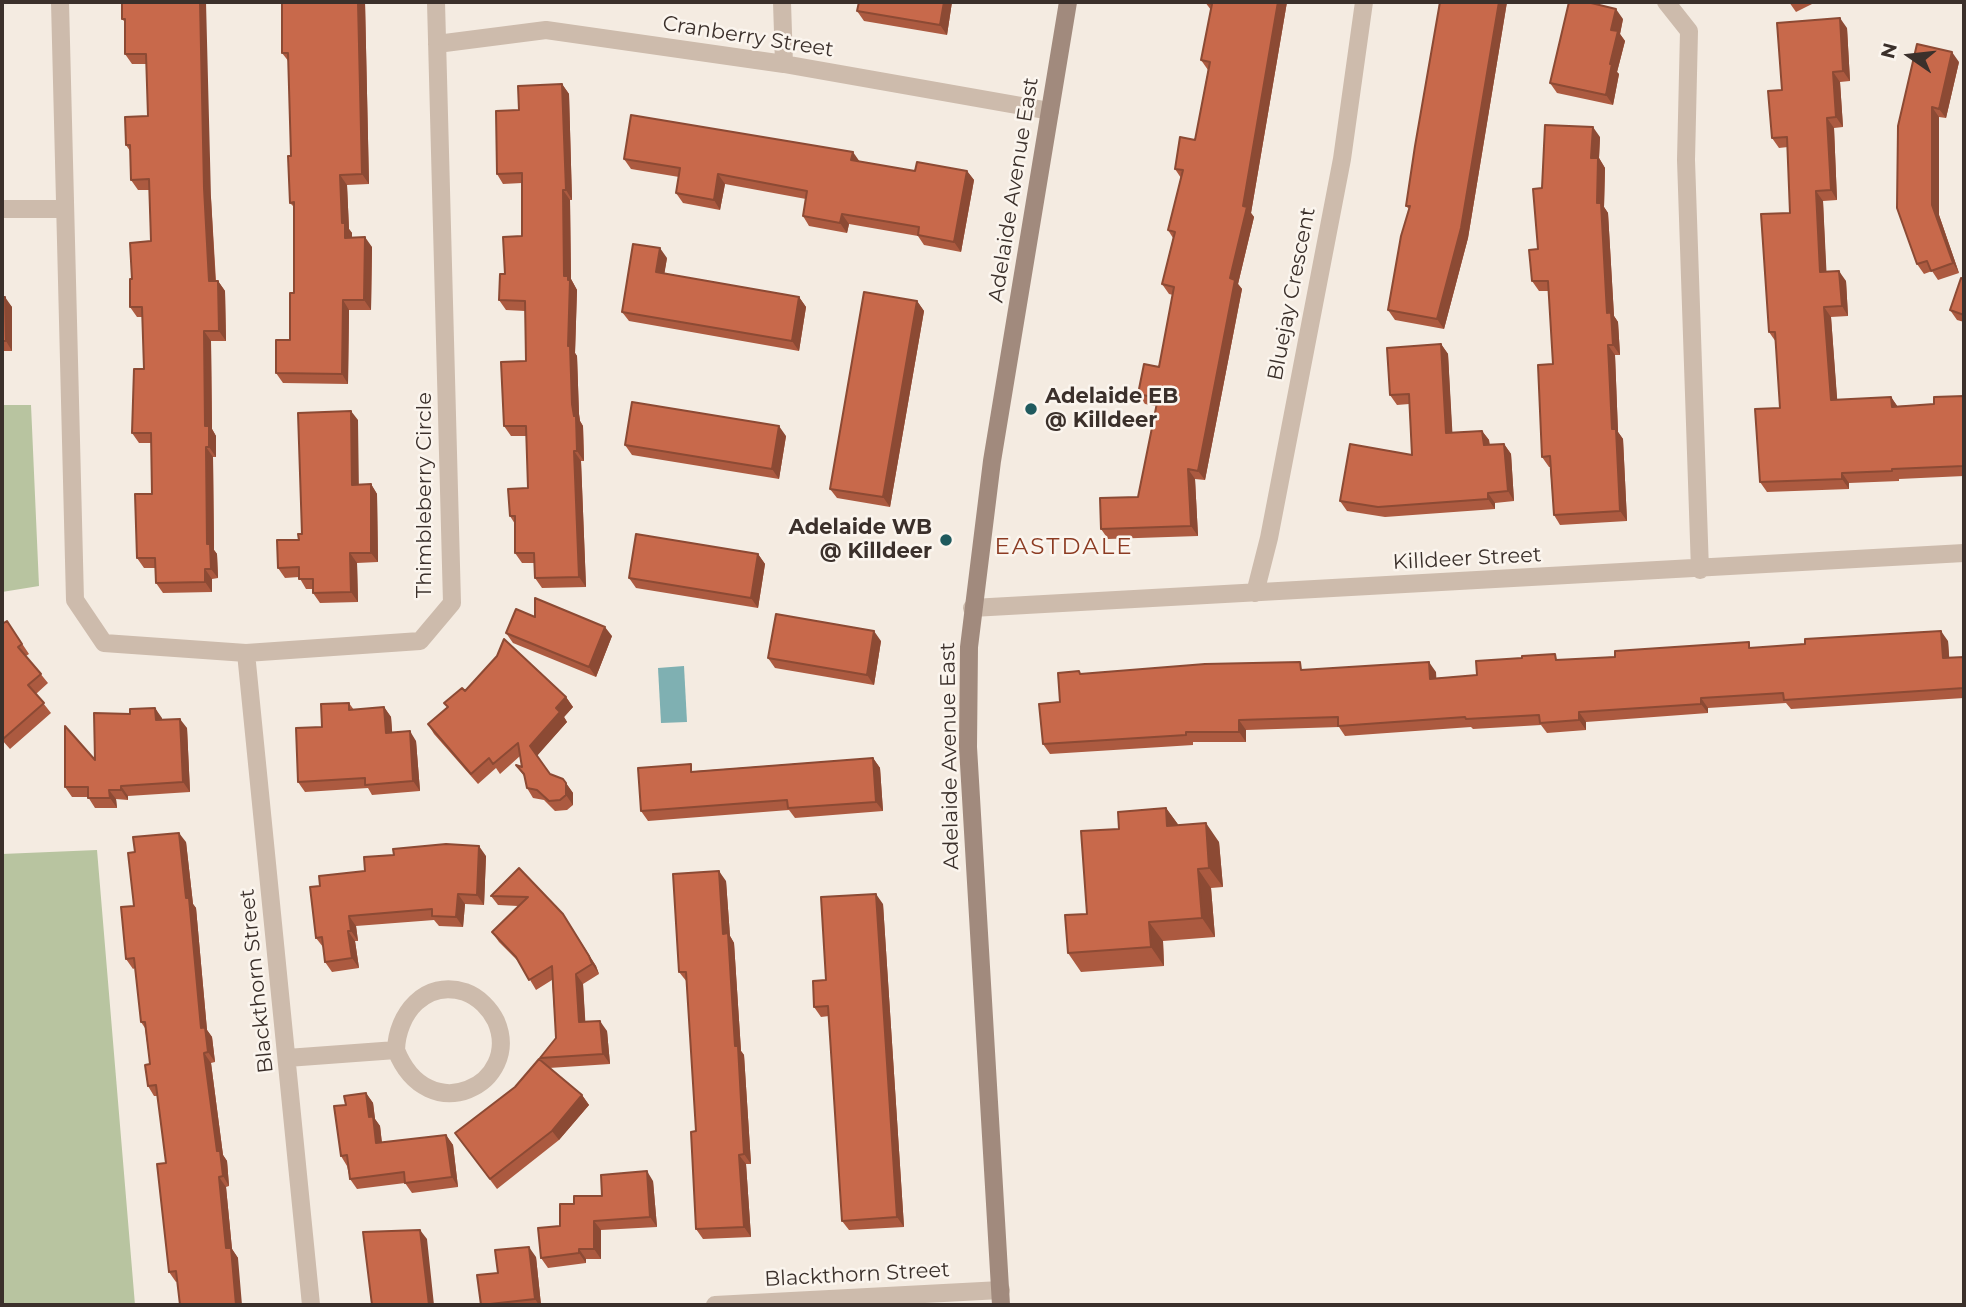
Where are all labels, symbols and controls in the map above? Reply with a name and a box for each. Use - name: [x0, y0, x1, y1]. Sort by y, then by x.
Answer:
- street label: Cranberry Street: [661, 11, 835, 63]
- north arrow: [1875, 21, 1945, 91]
- text: N: [1876, 41, 1902, 61]
- street label: Adelaide Avenue East: [984, 76, 1044, 304]
- street label: Bluejay Crescent: [1263, 205, 1321, 383]
- place label: Adelaide EB @ Killdeer: [1045, 384, 1178, 434]
- street label: Thimbleberry Circle: [412, 392, 438, 598]
- marker: Adelaide EB @ Killdeer: [1023, 401, 1039, 417]
- place label: Adelaide WB @ Killdeer: [789, 515, 932, 565]
- marker: Adelaide WB @ Killdeer: [938, 532, 954, 548]
- district label: EASTDALE: [995, 533, 1133, 561]
- street label: Killdeer Street: [1392, 543, 1542, 575]
- street label: Adelaide Avenue East: [935, 642, 965, 870]
- street label: Blackthorn Street: [235, 887, 279, 1075]
- street label: Blackthorn Street: [764, 1258, 950, 1292]

